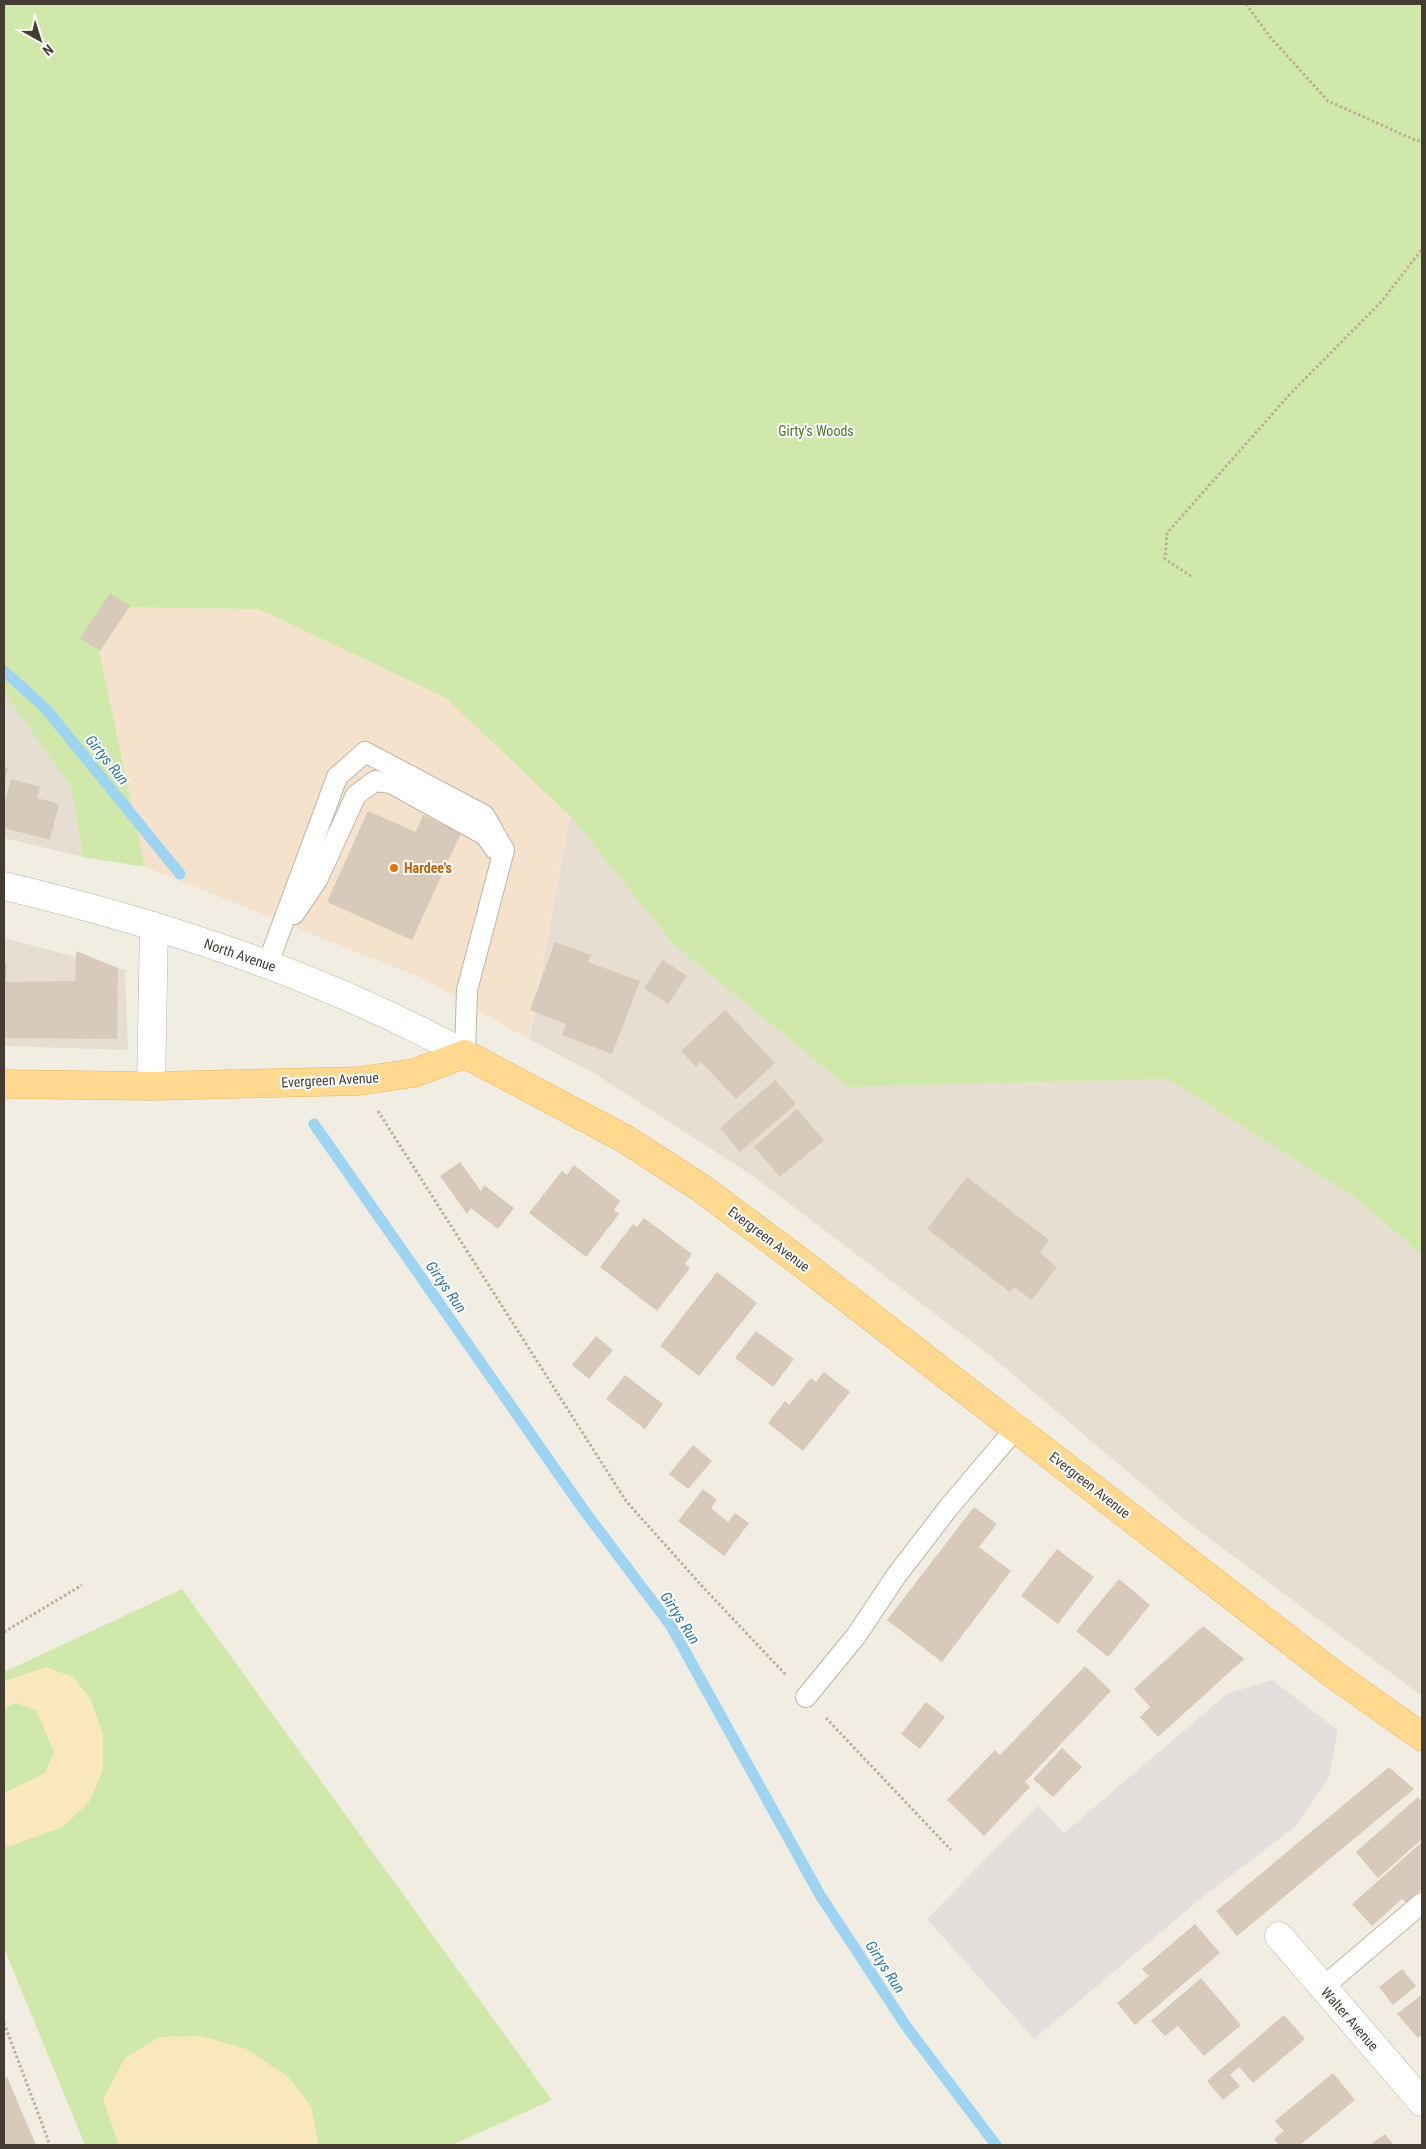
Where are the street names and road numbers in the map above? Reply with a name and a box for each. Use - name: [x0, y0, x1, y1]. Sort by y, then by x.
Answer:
- street label: North Avenue: [202, 935, 278, 975]
- street label: Evergreen Avenue: [281, 1069, 380, 1091]
- street label: Evergreen Avenue: [725, 1203, 813, 1275]
- street label: Evergreen Avenue: [1047, 1449, 1134, 1522]
- street label: Walter Avenue: [1318, 1984, 1382, 2054]

